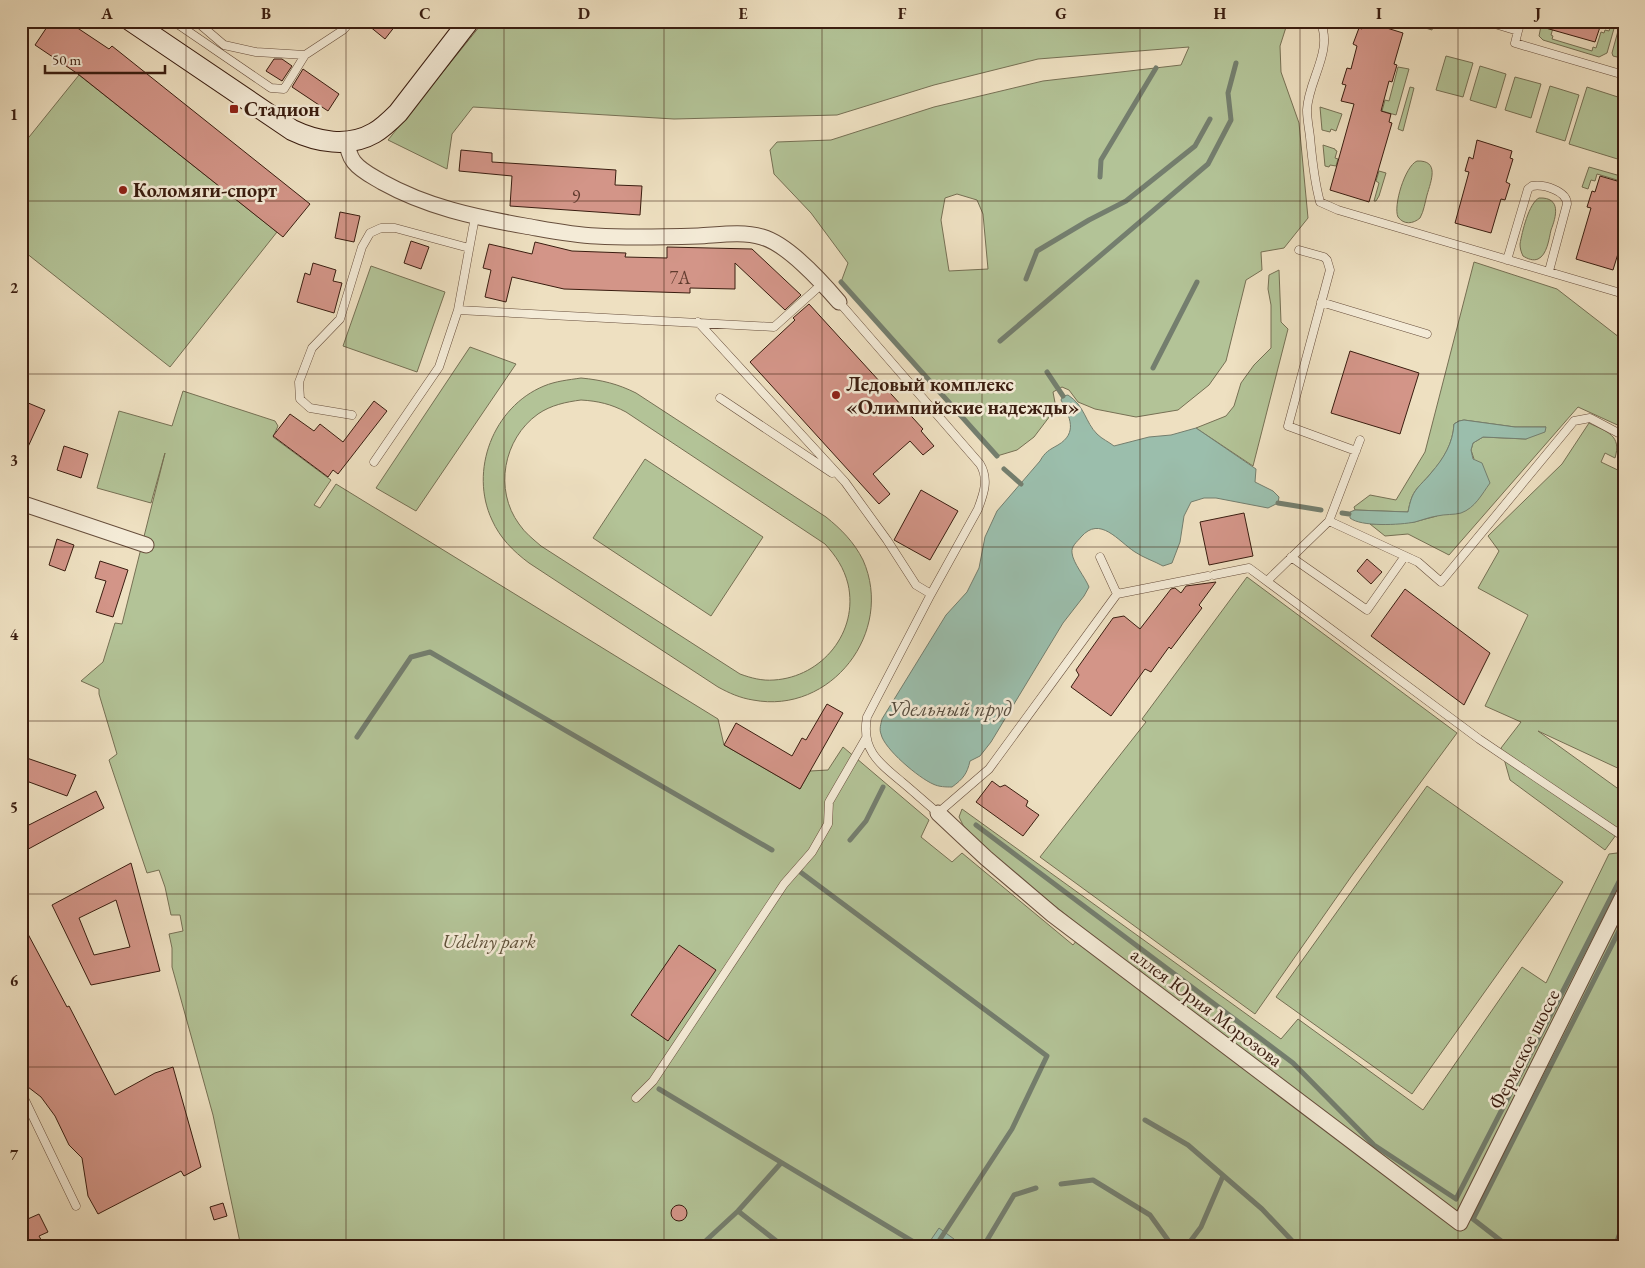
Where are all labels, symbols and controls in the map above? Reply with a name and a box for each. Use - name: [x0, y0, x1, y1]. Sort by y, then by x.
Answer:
- text: A: [100, 3, 113, 24]
- text: B: [261, 3, 271, 24]
- text: C: [419, 3, 431, 24]
- text: D: [578, 3, 590, 24]
- text: E: [738, 3, 748, 24]
- text: F: [898, 3, 907, 24]
- text: G: [1055, 3, 1067, 24]
- text: H: [1214, 3, 1227, 24]
- text: I: [1376, 3, 1382, 24]
- text: J: [1533, 3, 1541, 24]
- scale bar: [45, 42, 165, 74]
- text: 50 m: [52, 50, 81, 69]
- place label: Стадион: [244, 96, 320, 122]
- marker: Стадион: [228, 103, 240, 115]
- text: 1: [10, 104, 18, 125]
- place label: Коломяги-спорт: [133, 177, 277, 203]
- marker: Коломяги-спорт: [117, 184, 129, 196]
- house number: 9: [572, 185, 581, 208]
- house number: 7А: [669, 266, 691, 289]
- text: 2: [10, 277, 19, 298]
- place label: Ледовый комплекс «Олимпийские надежды»: [846, 371, 1079, 420]
- marker: Ледовый комплекс «Олимпийские надежды»: [830, 389, 842, 401]
- text: 3: [10, 450, 18, 471]
- text: 4: [10, 624, 19, 645]
- water label: Удельный пруд: [888, 695, 1012, 722]
- text: 5: [10, 797, 18, 818]
- park label: Udelny park: [442, 928, 536, 954]
- street label: аллея Юрия Морозова: [1126, 941, 1288, 1073]
- text: 6: [10, 970, 19, 991]
- street label: Фермское шоссе: [1483, 984, 1566, 1113]
- text: 7: [10, 1144, 19, 1165]

